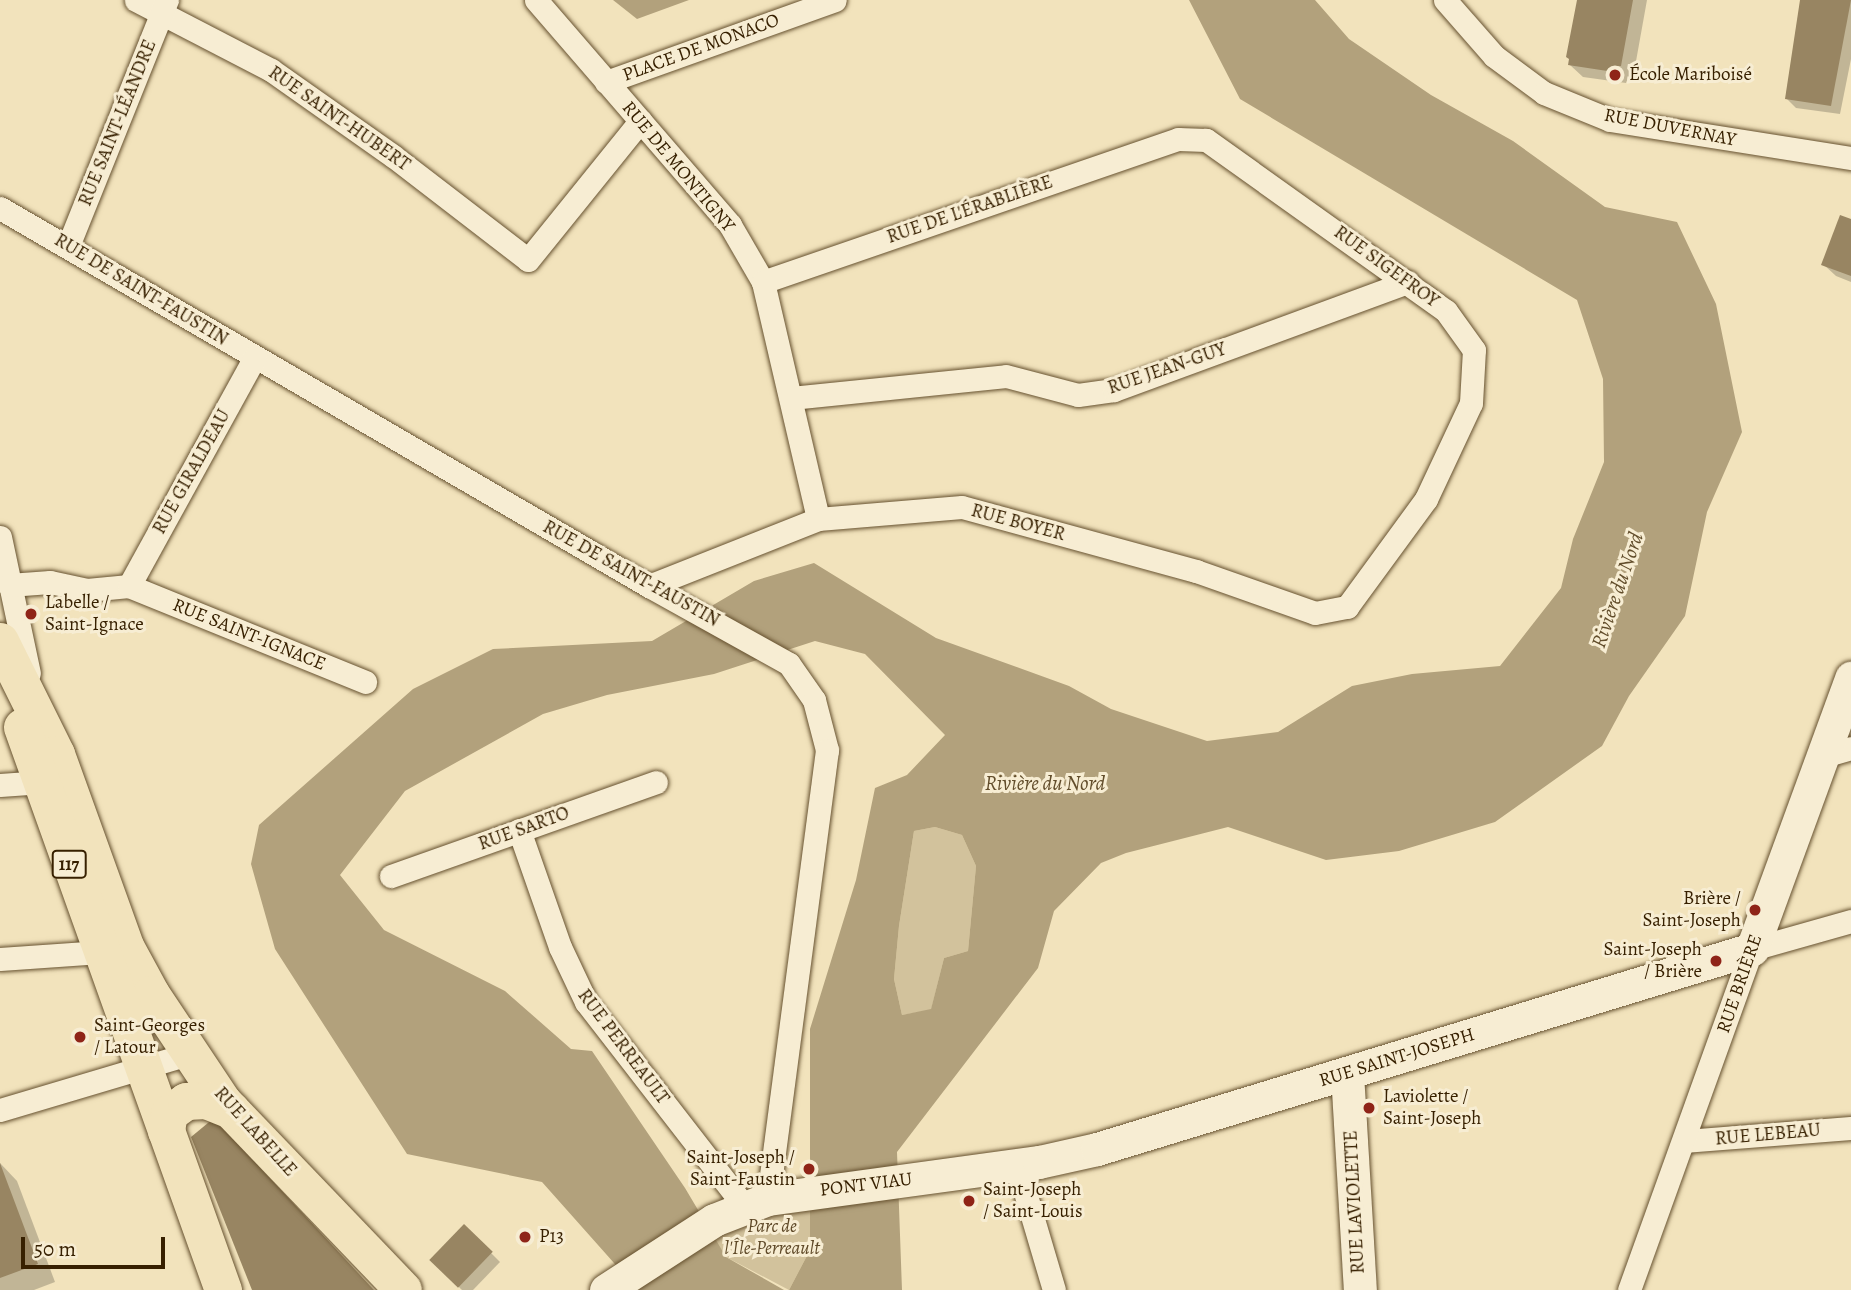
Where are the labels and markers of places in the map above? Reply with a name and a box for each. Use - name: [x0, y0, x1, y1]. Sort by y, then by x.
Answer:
- place label: École Mariboisé: [1629, 64, 1752, 86]
- marker: École Mariboisé: [1607, 67, 1623, 83]
- place label: Labelle / Saint-Ignace: [45, 592, 144, 636]
- marker: Labelle / Saint-Ignace: [23, 606, 39, 622]
- place label: Brière / Saint-Joseph: [1643, 888, 1741, 932]
- marker: Brière / Saint-Joseph: [1747, 902, 1763, 918]
- place label: Saint-Joseph / Brière: [1604, 939, 1702, 983]
- marker: Saint-Joseph / Brière: [1708, 953, 1724, 969]
- place label: Saint-Georges / Latour: [94, 1015, 205, 1059]
- marker: Saint-Georges / Latour: [72, 1029, 88, 1045]
- place label: Laviolette / Saint-Joseph: [1383, 1086, 1481, 1130]
- marker: Laviolette / Saint-Joseph: [1361, 1100, 1377, 1116]
- place label: Saint-Joseph / Saint-Faustin: [687, 1147, 795, 1191]
- marker: Saint-Joseph / Saint-Faustin: [801, 1161, 817, 1177]
- place label: Saint-Joseph / Saint-Louis: [983, 1179, 1083, 1223]
- marker: Saint-Joseph / Saint-Louis: [961, 1193, 977, 1209]
- place label: P13: [539, 1226, 564, 1248]
- marker: P13: [517, 1229, 533, 1245]

